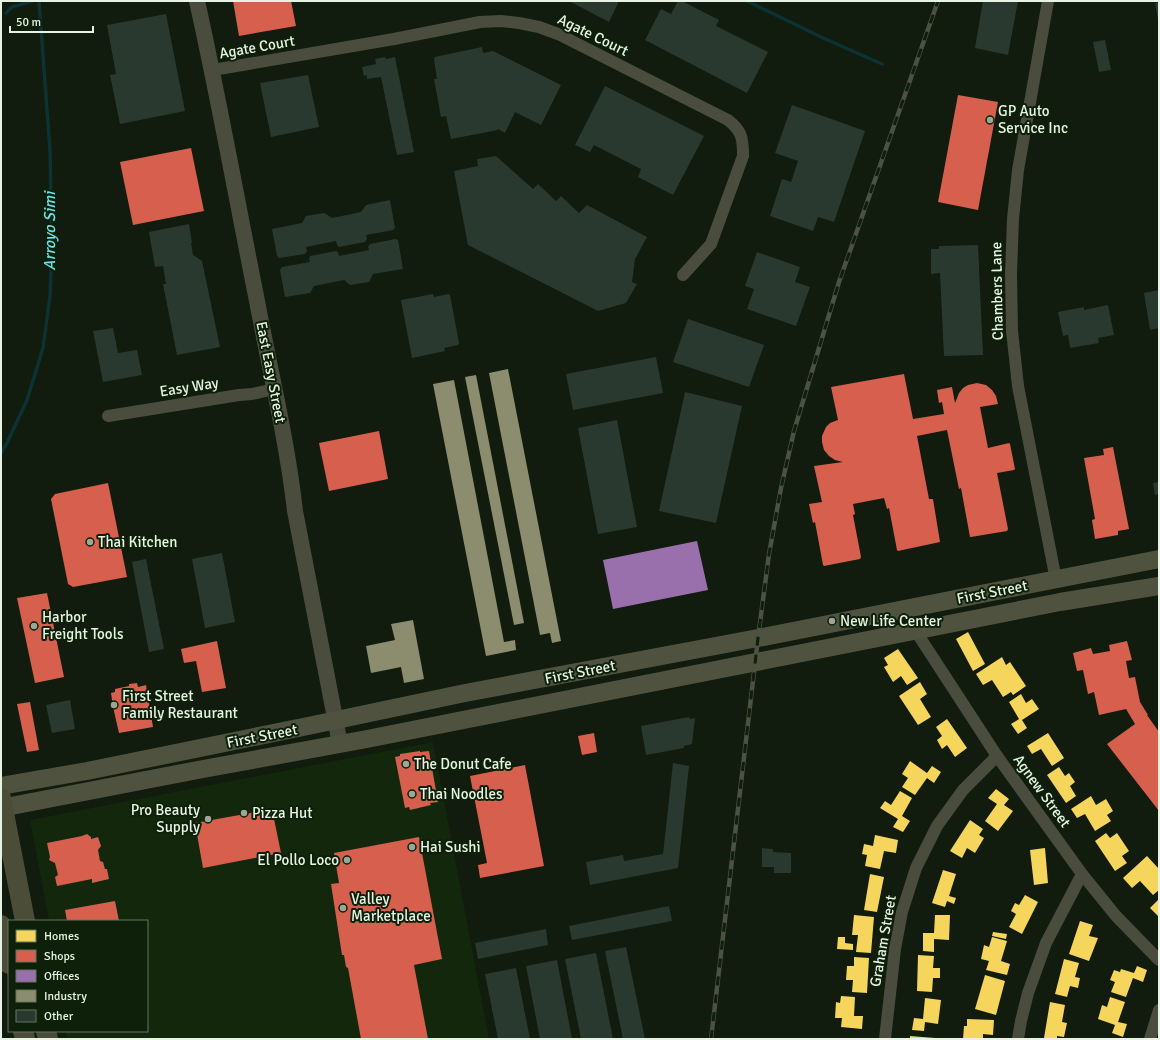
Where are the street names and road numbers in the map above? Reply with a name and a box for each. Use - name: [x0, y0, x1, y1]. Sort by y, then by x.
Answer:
- street label: Agate Court: [555, 10, 631, 60]
- street label: Agate Court: [218, 32, 296, 62]
- street label: Chambers Lane: [987, 242, 1007, 340]
- street label: East Easy Street: [252, 320, 290, 424]
- street label: Easy Way: [158, 373, 220, 401]
- street label: First Street: [955, 576, 1029, 608]
- street label: First Street: [543, 656, 617, 688]
- street label: First Street: [225, 720, 299, 752]
- street label: Agnew Street: [1010, 751, 1074, 831]
- street label: Graham Street: [866, 894, 900, 988]

